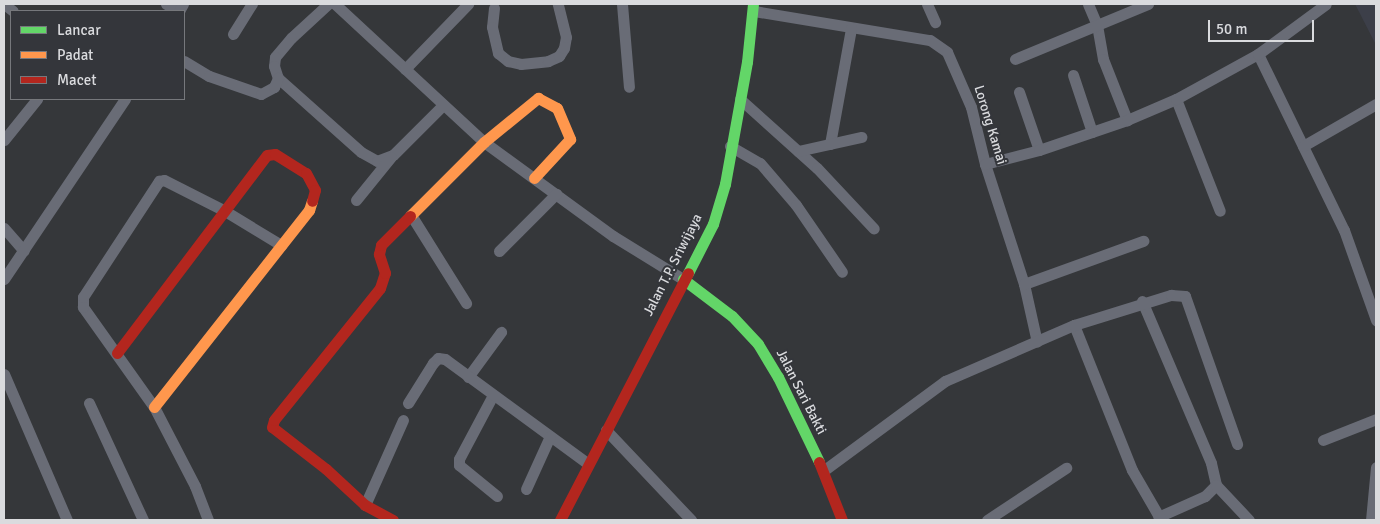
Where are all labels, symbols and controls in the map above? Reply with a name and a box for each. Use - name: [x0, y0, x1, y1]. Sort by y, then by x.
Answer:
- legend: [10, 10, 185, 100]
- scale bar: [1210, 10, 1316, 42]
- text: 50 m: [1216, 20, 1247, 38]
- text: Lancar: [57, 21, 101, 39]
- text: Padat: [57, 46, 93, 64]
- text: Macet: [57, 71, 96, 89]
- street label: Lorong Kamai: [970, 83, 1010, 167]
- street label: Jalan T.P. Sriwijaya: [640, 211, 706, 319]
- street label: Jalan Sari Bakti: [772, 347, 830, 437]

